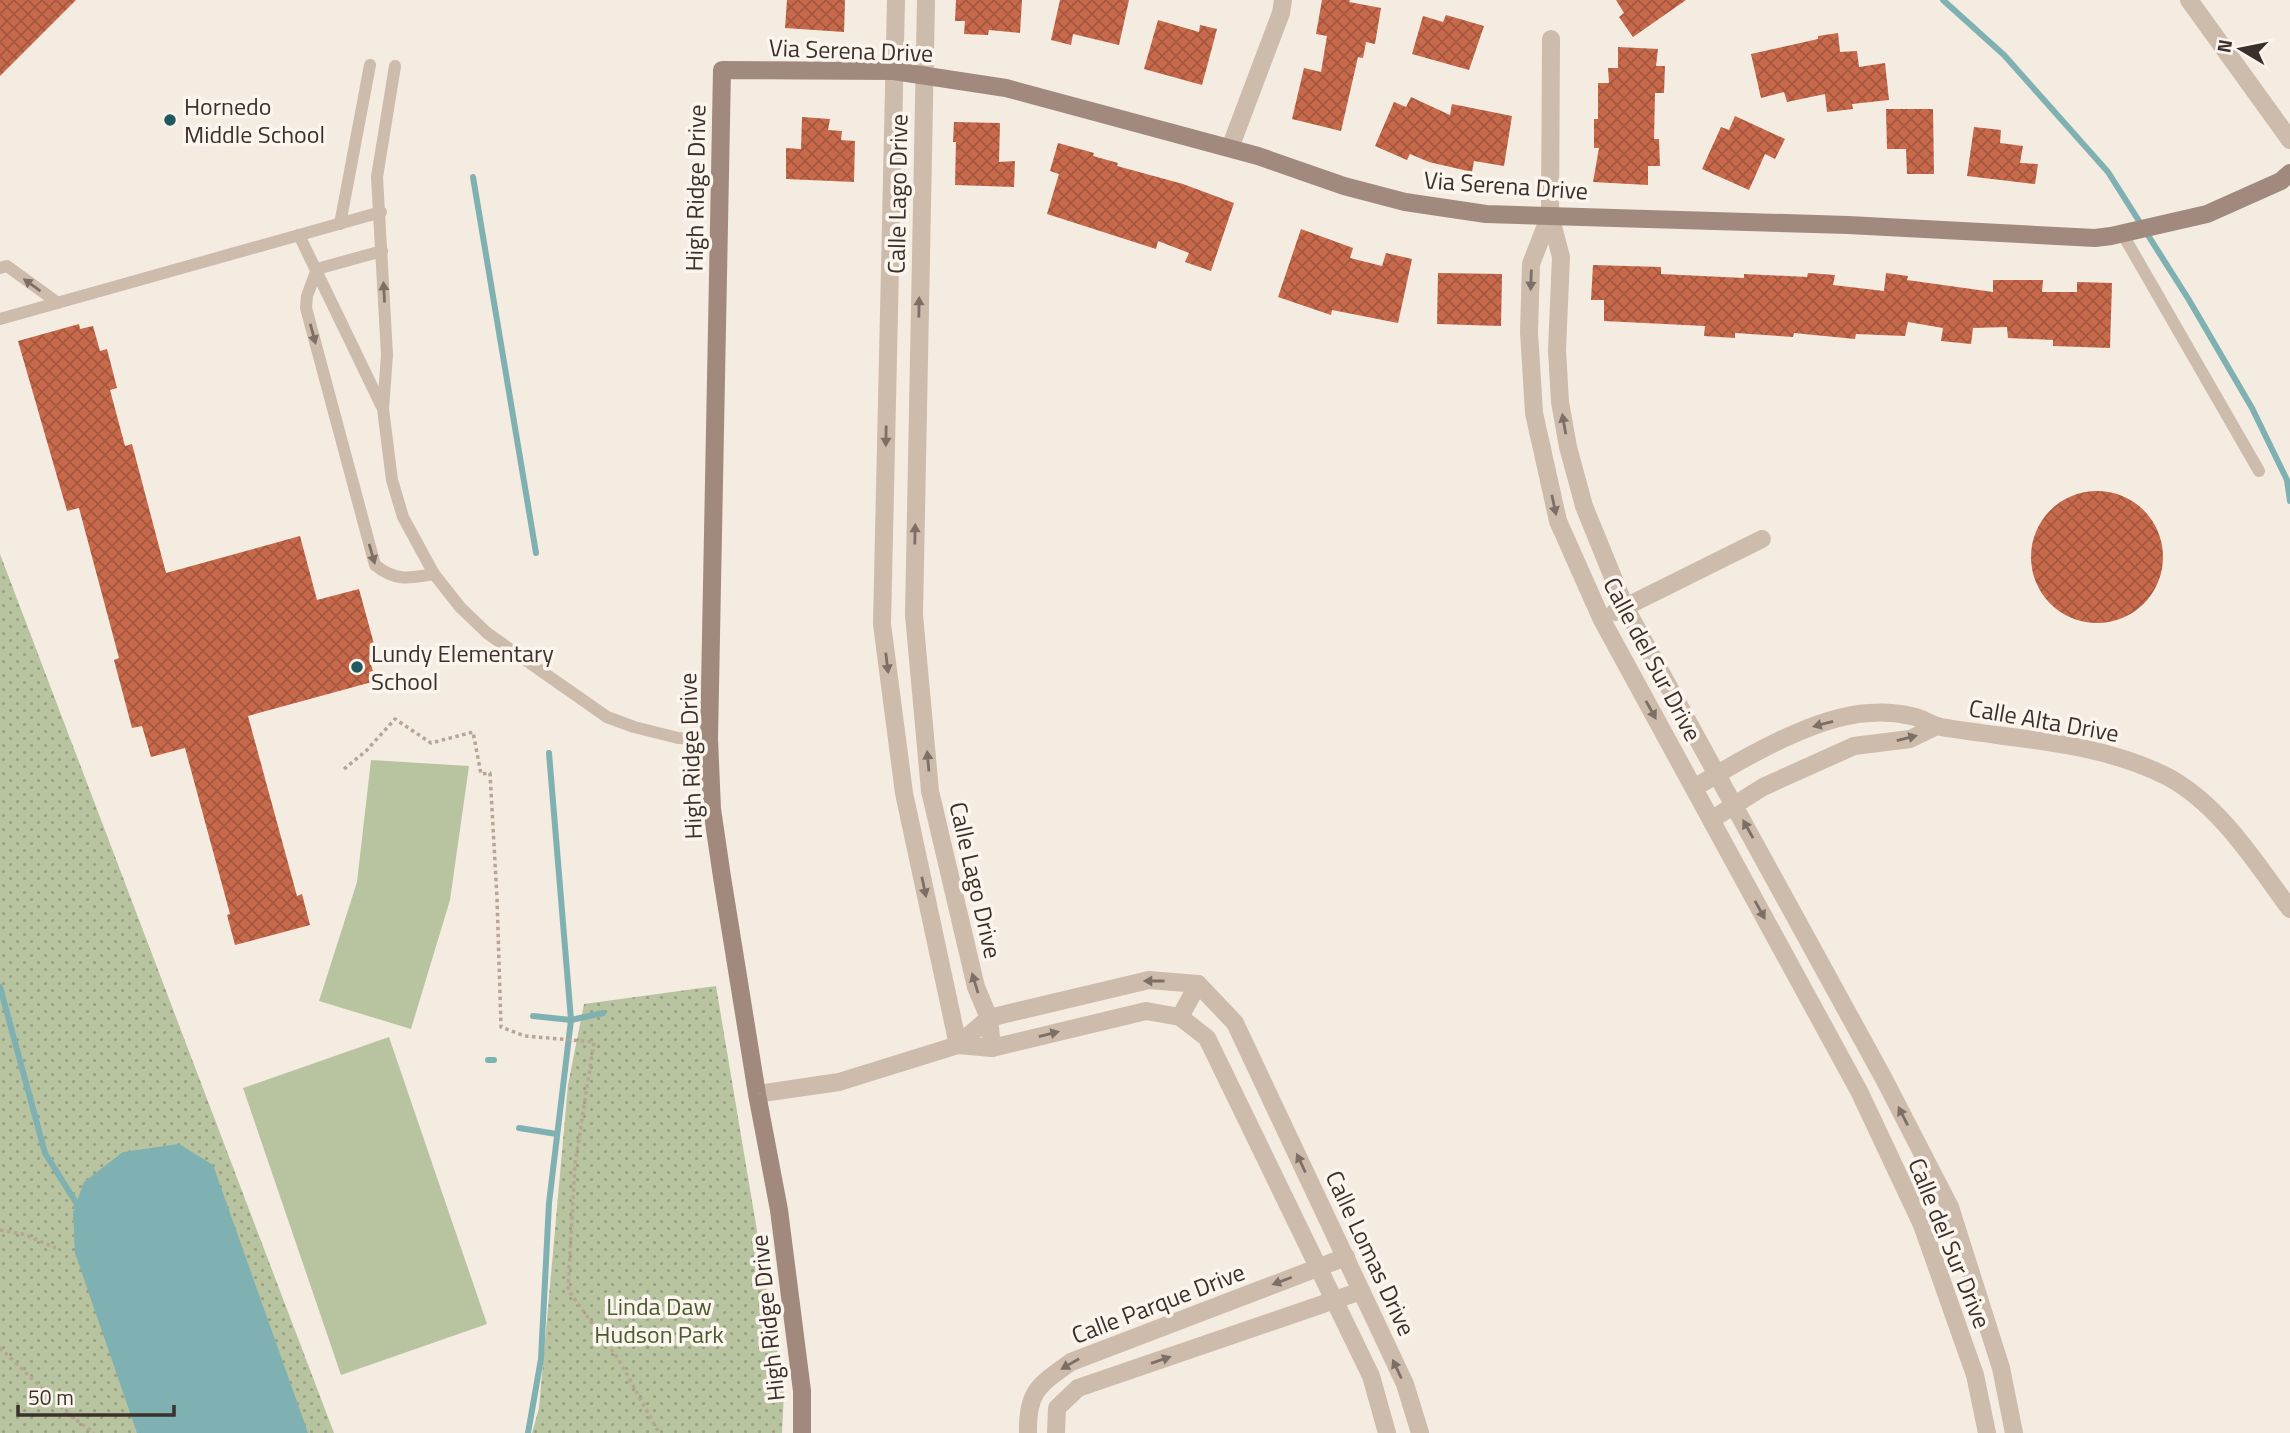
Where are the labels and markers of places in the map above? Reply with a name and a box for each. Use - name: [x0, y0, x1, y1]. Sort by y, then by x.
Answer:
- place label: Hornedo Middle School: [184, 88, 325, 152]
- marker: Hornedo Middle School: [162, 112, 178, 128]
- place label: Lundy Elementary School: [371, 635, 554, 699]
- marker: Lundy Elementary School: [349, 659, 365, 675]

